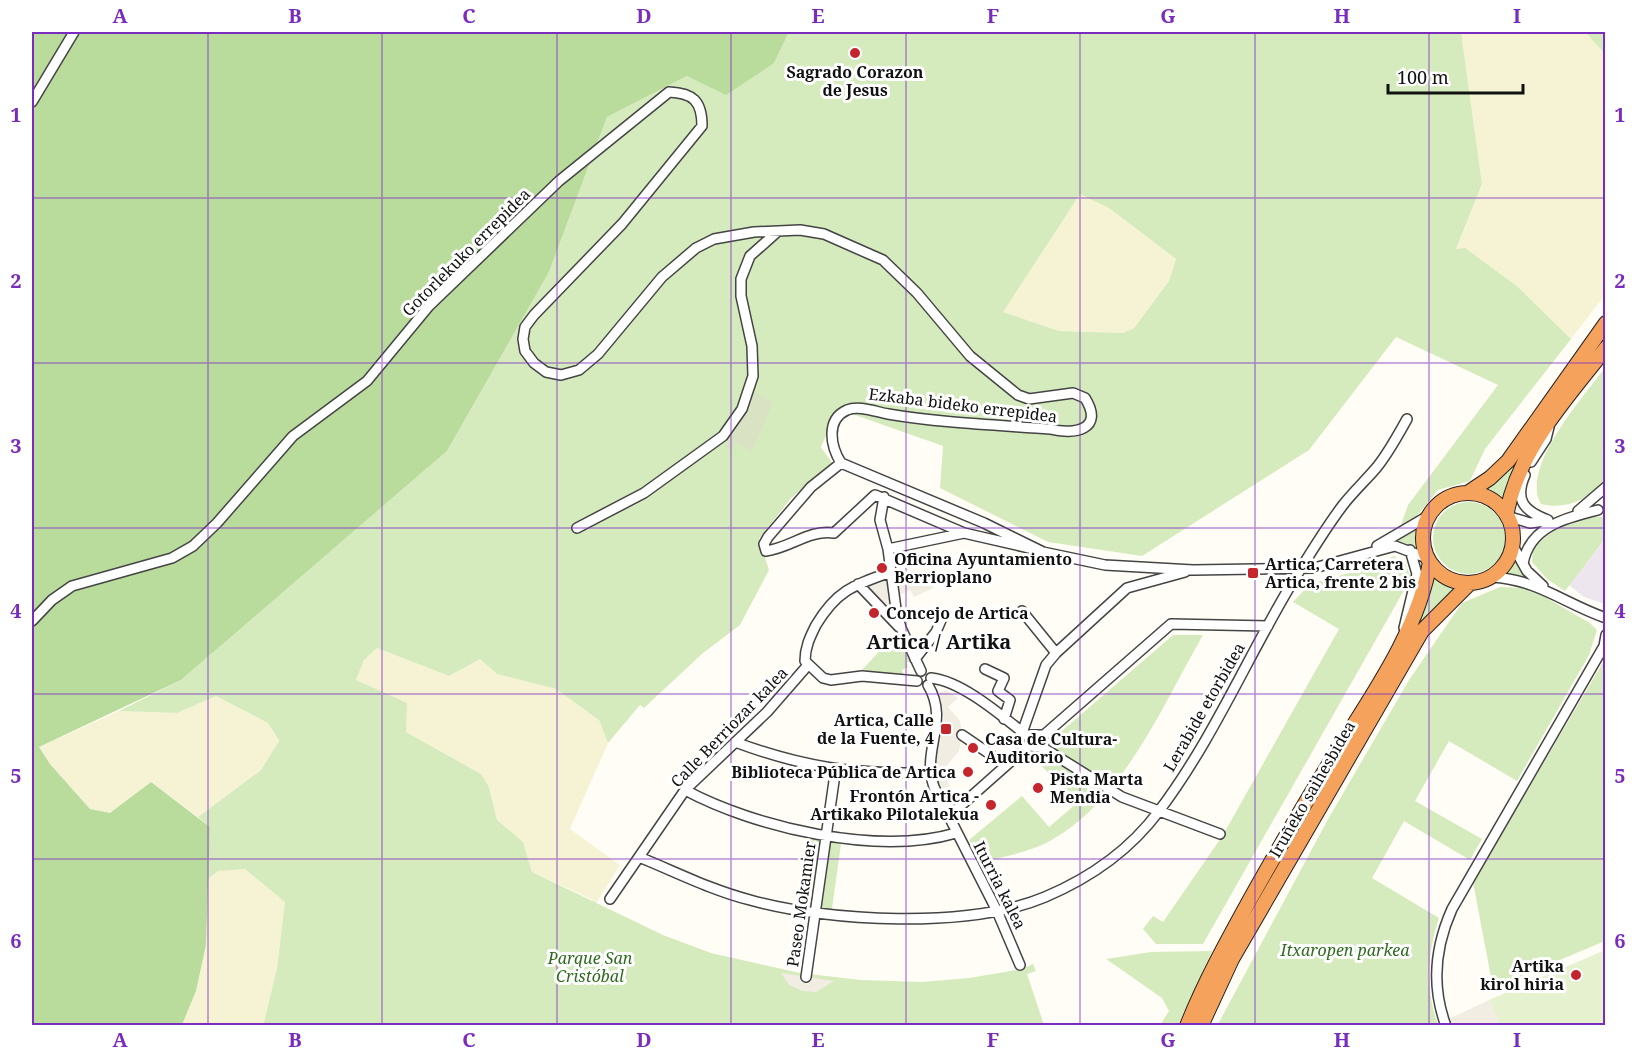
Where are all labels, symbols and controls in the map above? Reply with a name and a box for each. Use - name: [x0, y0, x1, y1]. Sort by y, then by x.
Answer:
- text: A: [112, 2, 128, 29]
- text: B: [288, 2, 302, 29]
- text: C: [462, 2, 476, 29]
- text: D: [636, 2, 652, 29]
- text: E: [811, 2, 825, 29]
- text: F: [987, 2, 999, 29]
- text: G: [1160, 2, 1176, 29]
- text: H: [1334, 2, 1350, 29]
- text: I: [1513, 2, 1521, 29]
- marker: Sagrado Corazon de Jesus: [848, 46, 862, 60]
- scale bar: [1388, 57, 1523, 95]
- place label: Sagrado Corazon de Jesus: [787, 61, 924, 101]
- text: 100 m: [1397, 65, 1449, 89]
- text: 1: [10, 101, 22, 128]
- text: 1: [1614, 101, 1626, 128]
- street label: Gotorlekuko errepidea: [397, 183, 535, 321]
- text: 2: [10, 267, 22, 294]
- text: 2: [1614, 267, 1626, 294]
- street label: Ezkaba bideko errepidea: [867, 383, 1059, 427]
- text: 3: [10, 432, 22, 459]
- text: 3: [1614, 432, 1626, 459]
- place label: Oficina Ayuntamiento Berrioplano: [894, 548, 1072, 588]
- place label: Artica, Carretera Artica, frente 2 bis: [1265, 553, 1416, 593]
- marker: Oficina Ayuntamiento Berrioplano: [875, 561, 889, 575]
- marker: Artica, Carretera Artica, frente 2 bis: [1246, 566, 1260, 580]
- text: 4: [10, 597, 22, 624]
- text: 4: [1614, 597, 1626, 624]
- place label: Concejo de Artica: [886, 602, 1029, 624]
- marker: Concejo de Artica: [867, 606, 881, 620]
- district label: Artica / Artika: [867, 628, 1011, 655]
- street label: Lerabide etorbidea: [1158, 638, 1250, 776]
- street label: Calle Berriozar kalea: [666, 662, 792, 792]
- place label: Artica, Calle de la Fuente, 4: [817, 709, 934, 749]
- street label: Iruñeko saihesbidea: [1264, 717, 1360, 861]
- marker: Artica, Calle de la Fuente, 4: [939, 722, 953, 736]
- place label: Casa de Cultura- Auditorio: [985, 728, 1117, 768]
- marker: Casa de Cultura- Auditorio: [966, 741, 980, 755]
- place label: Biblioteca Pública de Artica: [731, 761, 956, 783]
- text: 5: [10, 762, 22, 789]
- text: 5: [1614, 762, 1626, 789]
- marker: Biblioteca Pública de Artica: [961, 765, 975, 779]
- place label: Pista Marta Mendia: [1050, 768, 1143, 808]
- marker: Pista Marta Mendia: [1031, 781, 1045, 795]
- place label: Frontón Artica - Artikako Pilotalekua: [810, 785, 979, 825]
- marker: Frontón Artica - Artikako Pilotalekua: [984, 798, 998, 812]
- street label: Iturria kalea: [968, 837, 1032, 933]
- street label: Paseo Mokamier: [781, 839, 821, 968]
- text: 6: [10, 927, 22, 954]
- text: 6: [1614, 927, 1626, 954]
- park label: Itxaropen parkea: [1280, 939, 1410, 961]
- park label: Parque San Cristóbal: [547, 947, 633, 987]
- place label: Artika kirol hiria: [1480, 955, 1564, 995]
- marker: Artika kirol hiria: [1569, 968, 1583, 982]
- text: A: [112, 1026, 128, 1053]
- text: B: [288, 1026, 302, 1053]
- text: C: [462, 1026, 476, 1053]
- text: D: [636, 1026, 652, 1053]
- text: E: [811, 1026, 825, 1053]
- text: F: [987, 1026, 999, 1053]
- text: G: [1160, 1026, 1176, 1053]
- text: H: [1334, 1026, 1350, 1053]
- text: I: [1513, 1026, 1521, 1053]

